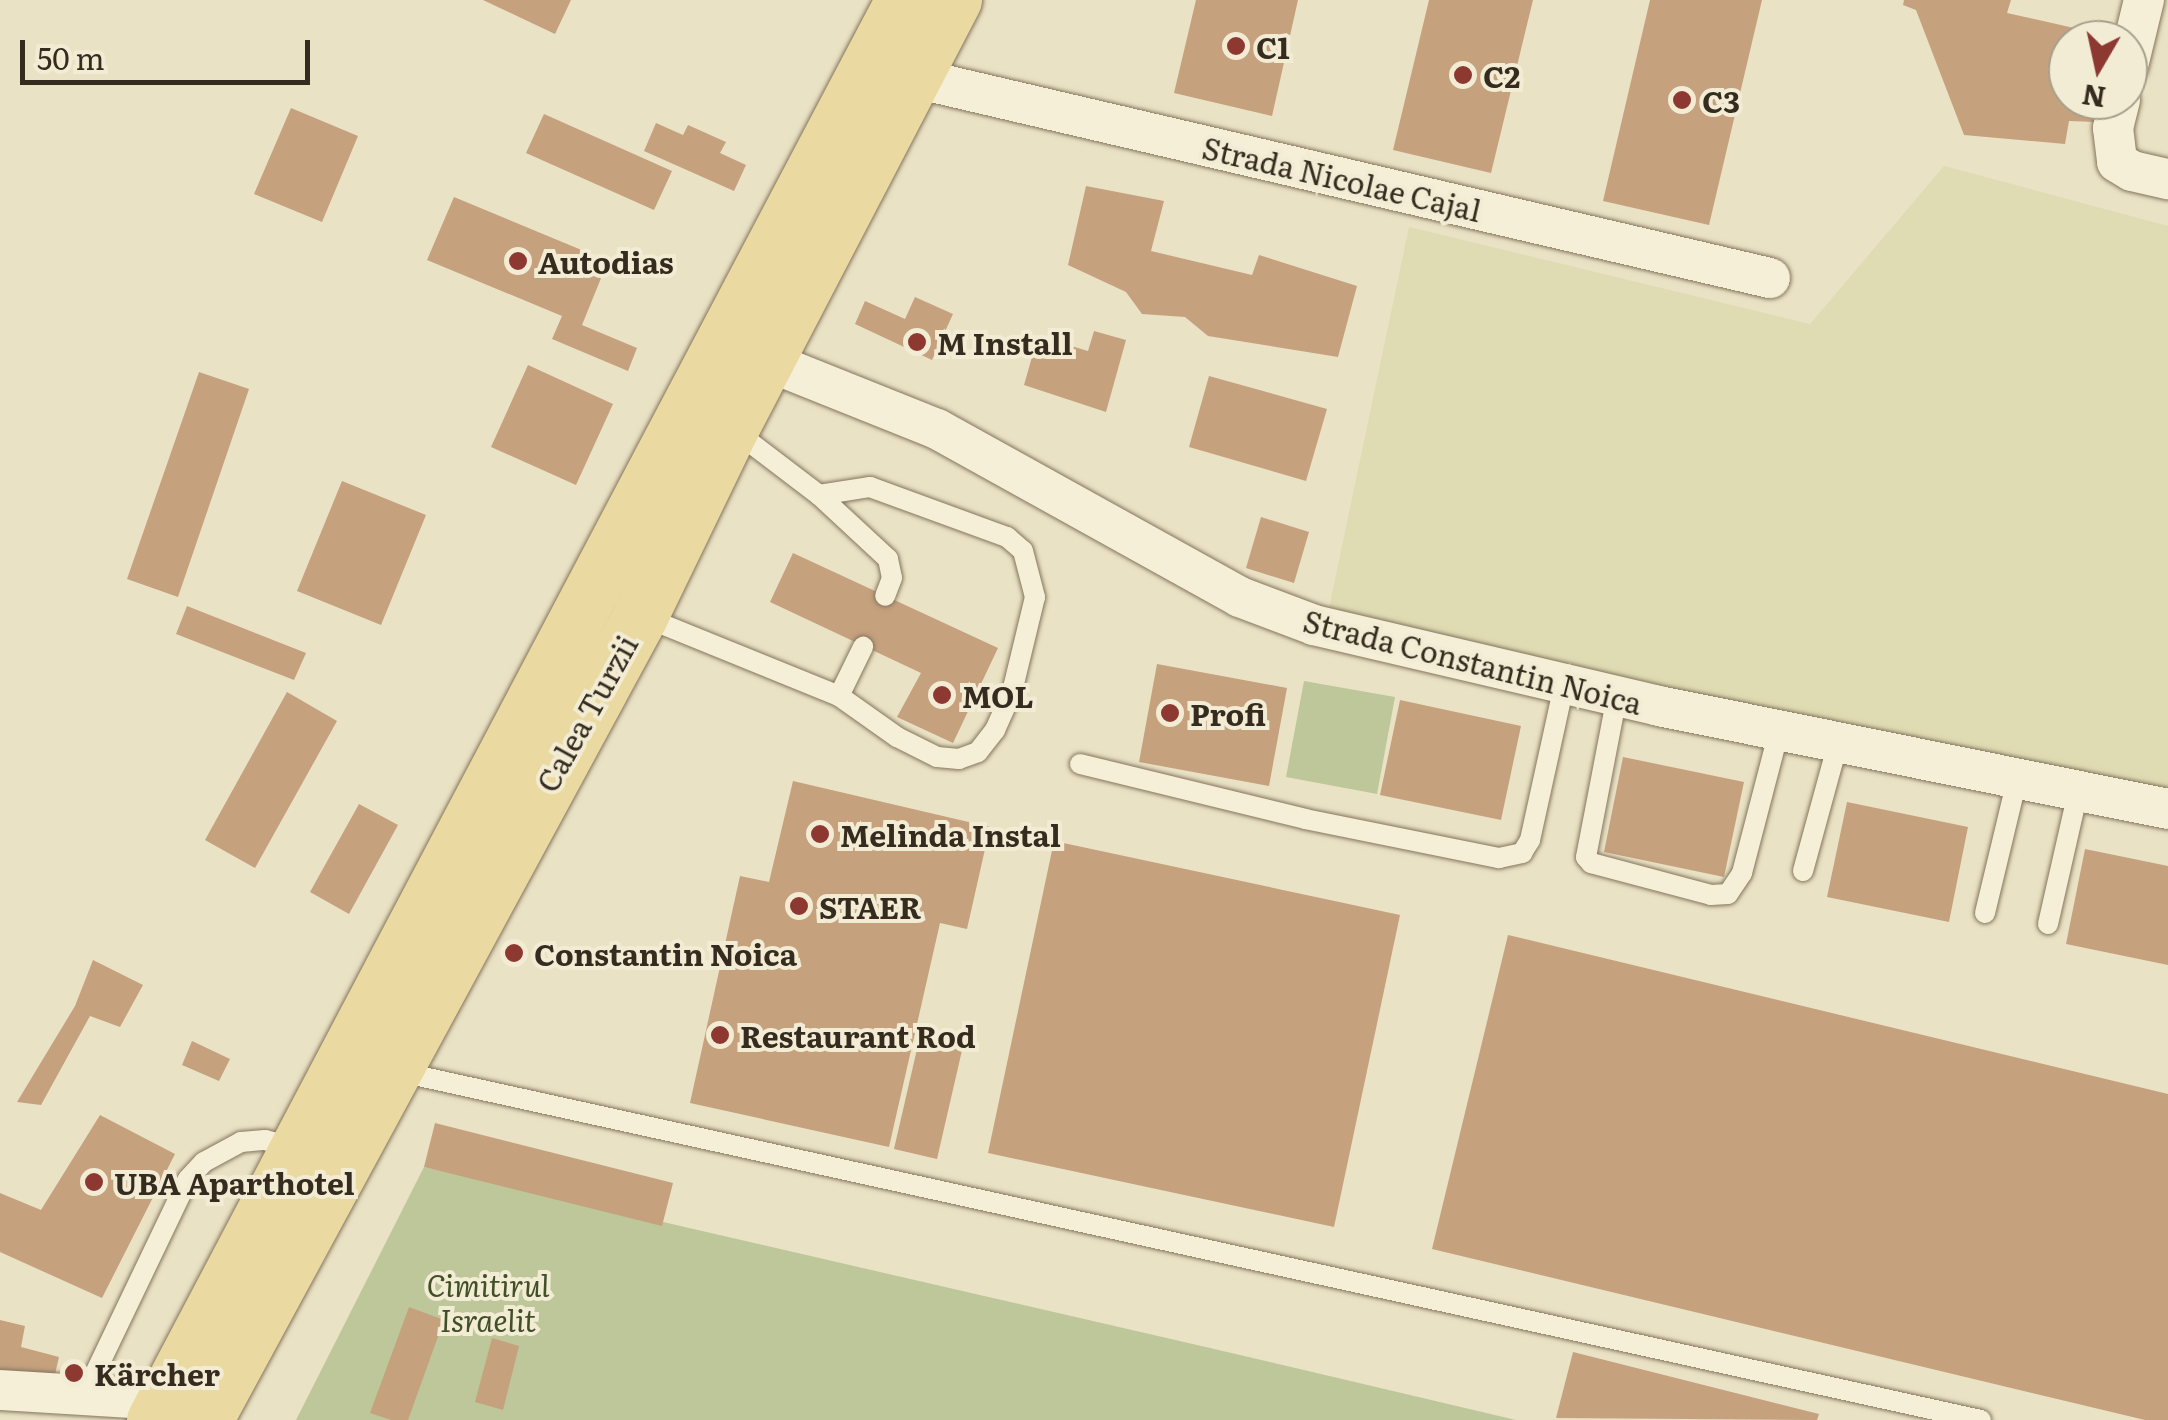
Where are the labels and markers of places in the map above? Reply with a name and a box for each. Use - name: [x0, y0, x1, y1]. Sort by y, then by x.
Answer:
- place label: C1: [1256, 28, 1290, 64]
- marker: C1: [1225, 35, 1247, 57]
- place label: C2: [1483, 57, 1520, 93]
- marker: C2: [1452, 64, 1474, 86]
- place label: C3: [1702, 82, 1740, 118]
- marker: C3: [1671, 89, 1693, 111]
- place label: Autodias: [538, 243, 674, 279]
- marker: Autodias: [507, 250, 529, 272]
- place label: M Install: [937, 324, 1073, 360]
- marker: M Install: [906, 331, 928, 353]
- place label: MOL: [962, 677, 1034, 713]
- marker: MOL: [931, 684, 953, 706]
- place label: Profi: [1190, 695, 1266, 731]
- marker: Profi: [1159, 702, 1181, 724]
- place label: Melinda Instal: [840, 816, 1061, 852]
- marker: Melinda Instal: [809, 823, 831, 845]
- place label: STAER: [819, 888, 921, 924]
- marker: STAER: [788, 895, 810, 917]
- place label: Constantin Noica: [534, 935, 797, 971]
- marker: Constantin Noica: [503, 942, 525, 964]
- place label: Restaurant Rod: [740, 1017, 976, 1053]
- marker: Restaurant Rod: [709, 1024, 731, 1046]
- place label: UBA Aparthotel: [114, 1164, 355, 1200]
- marker: UBA Aparthotel: [83, 1171, 105, 1193]
- place label: Kärcher: [94, 1355, 220, 1391]
- marker: Kärcher: [63, 1362, 85, 1384]

